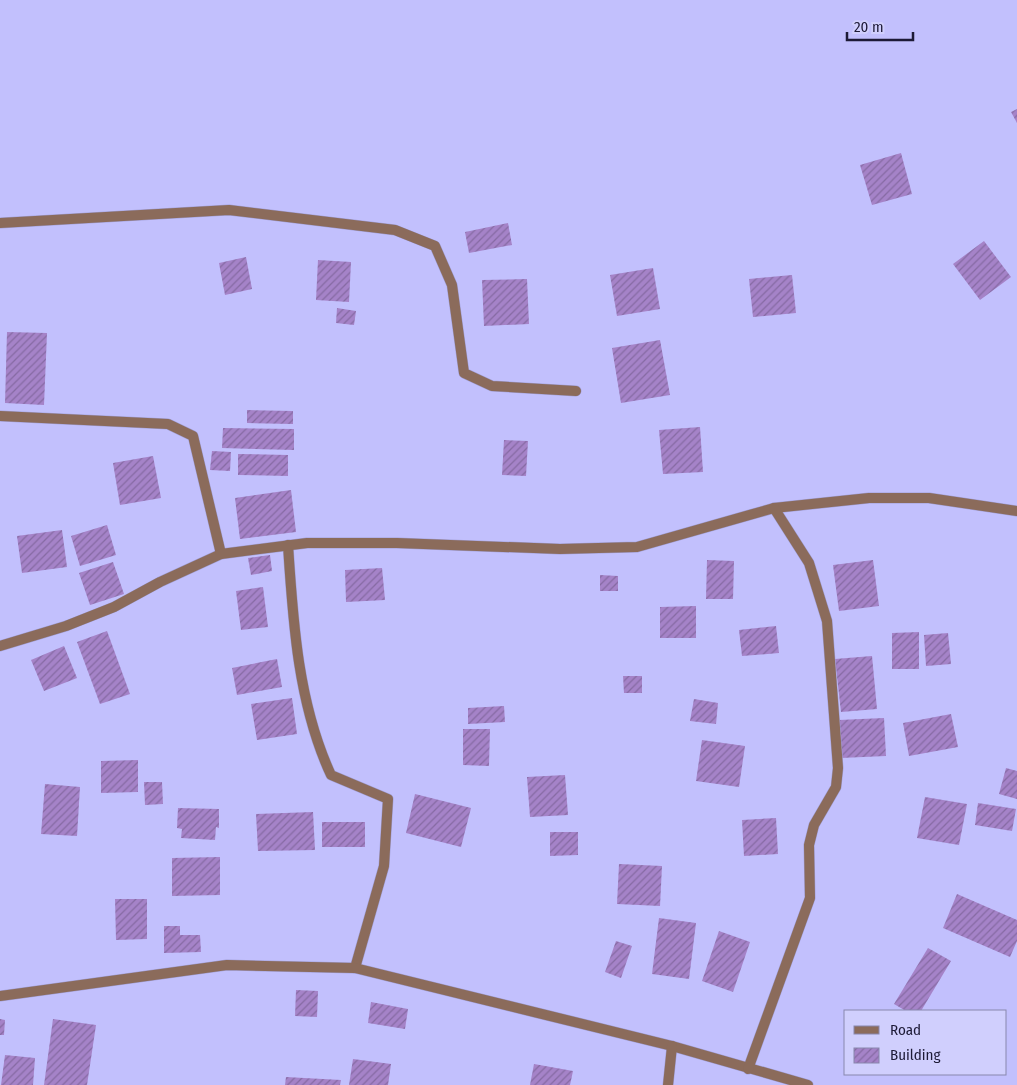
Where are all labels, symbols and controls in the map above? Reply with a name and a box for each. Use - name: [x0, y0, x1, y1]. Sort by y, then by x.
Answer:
- scale bar: [847, 10, 913, 42]
- text: 20 m: [854, 18, 884, 36]
- legend: [844, 1010, 1007, 1075]
- text: Road: [890, 1021, 921, 1039]
- text: Building: [890, 1046, 941, 1064]

